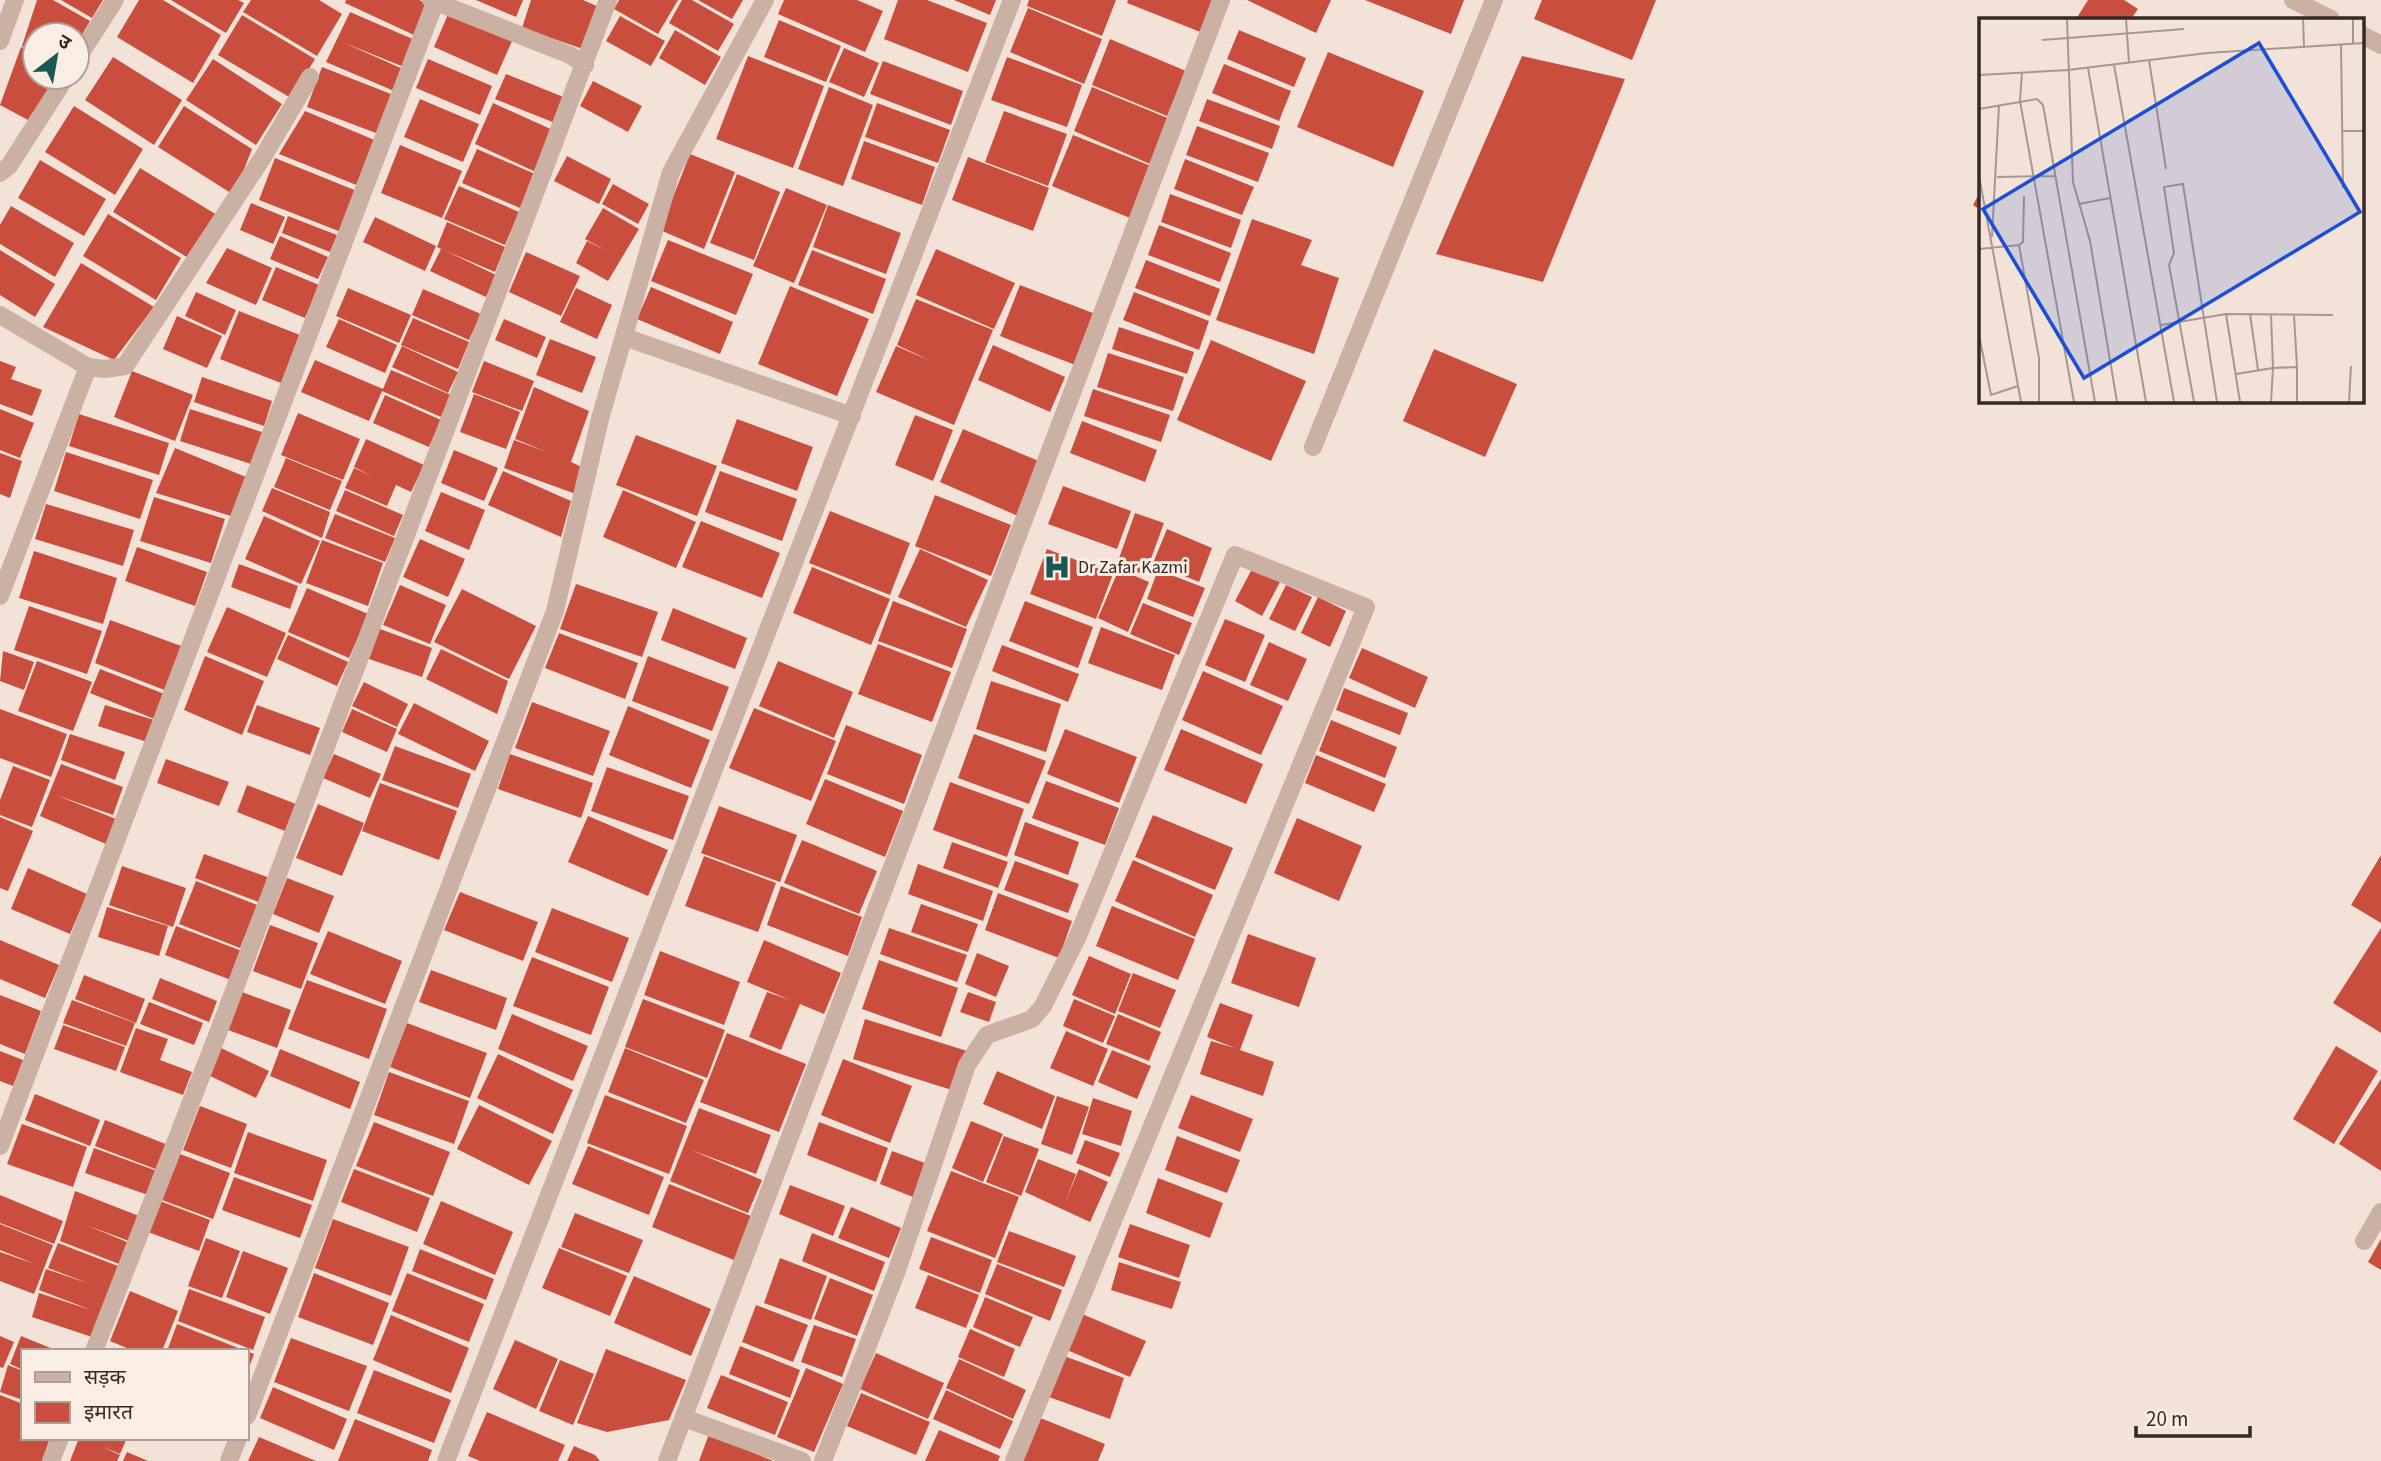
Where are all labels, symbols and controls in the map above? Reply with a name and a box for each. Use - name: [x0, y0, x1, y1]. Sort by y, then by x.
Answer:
- inset map: [1979, 18, 2364, 402]
- north arrow: [21, 21, 91, 91]
- text: उ: [52, 28, 76, 58]
- hospital icon: Dr Zafar Kazmi: [1042, 552, 1072, 582]
- place label: Dr Zafar Kazmi: [1078, 555, 1188, 580]
- legend: [21, 1349, 248, 1440]
- text: सड़क: [84, 1362, 126, 1392]
- scale bar: [2136, 1394, 2250, 1438]
- text: इमारत: [84, 1397, 134, 1427]
- text: 20 m: [2146, 1404, 2188, 1434]

